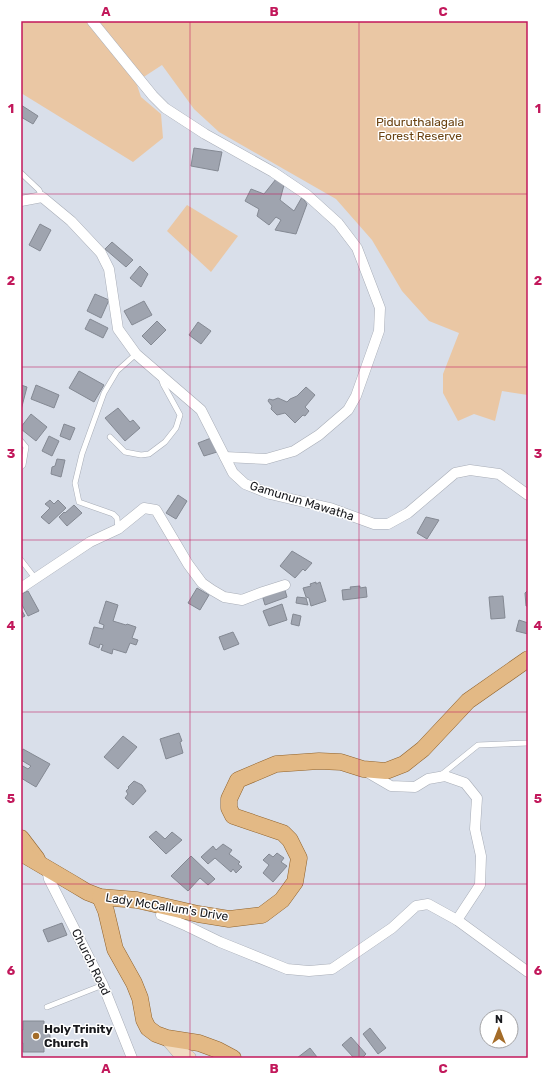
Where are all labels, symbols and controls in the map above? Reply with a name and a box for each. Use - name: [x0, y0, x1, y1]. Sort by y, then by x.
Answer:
- text: A: [101, 4, 111, 19]
- text: B: [269, 4, 279, 19]
- text: C: [438, 4, 448, 19]
- text: 1: [8, 101, 14, 116]
- text: 1: [535, 101, 541, 116]
- park label: Piduruthalagala Forest Reserve: [376, 115, 464, 143]
- text: 2: [7, 273, 15, 288]
- text: 2: [534, 273, 542, 288]
- text: 3: [7, 446, 16, 461]
- text: 3: [534, 446, 543, 461]
- street label: Gamunun Mawatha: [248, 478, 356, 524]
- text: 4: [7, 618, 16, 633]
- text: 4: [534, 618, 543, 633]
- text: 5: [7, 791, 15, 806]
- text: 5: [534, 791, 542, 806]
- street label: Lady McCallum's Drive: [105, 890, 230, 924]
- street label: Church Road: [69, 926, 113, 998]
- text: 6: [7, 963, 16, 978]
- text: 6: [534, 963, 543, 978]
- north arrow: [479, 1009, 519, 1049]
- text: N: [495, 1013, 503, 1026]
- place label: Holy Trinity Church: [44, 1022, 113, 1050]
- marker: Holy Trinity Church: [31, 1031, 41, 1041]
- text: A: [101, 1061, 111, 1076]
- text: B: [269, 1061, 279, 1076]
- text: C: [438, 1061, 448, 1076]

